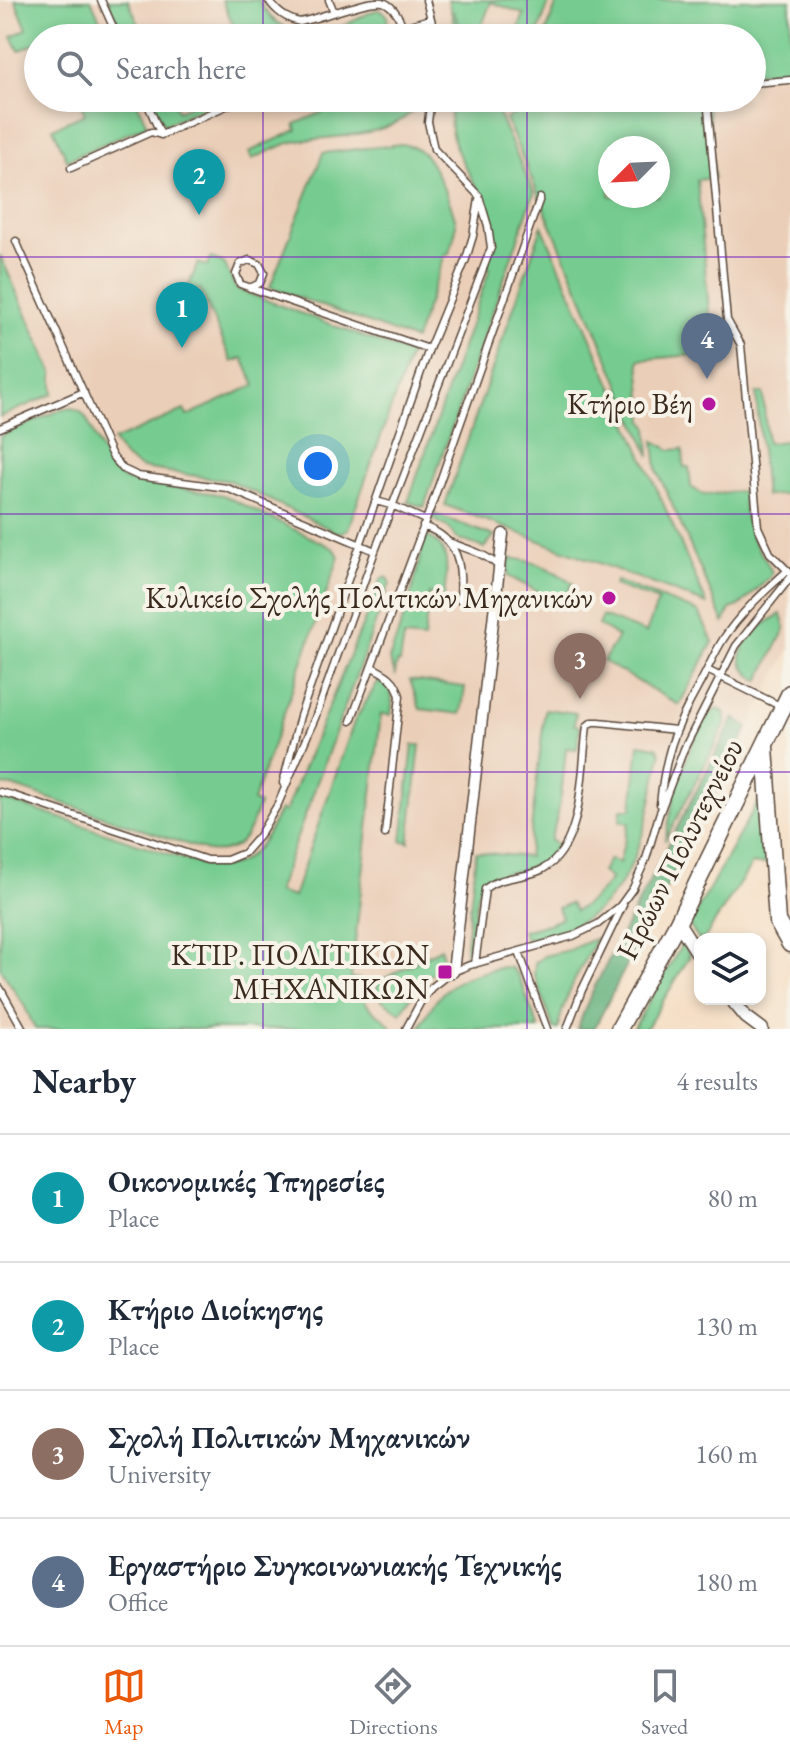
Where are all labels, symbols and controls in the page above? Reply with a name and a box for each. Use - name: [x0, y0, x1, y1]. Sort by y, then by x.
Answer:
- search box: [24, 24, 766, 112]
- icon: search: [52, 46, 96, 90]
- text: Search here: [116, 49, 246, 88]
- north arrow: [598, 136, 670, 208]
- pin: 2: [173, 149, 225, 215]
- pin: 1: [156, 282, 208, 348]
- pin: 4: [681, 313, 733, 379]
- place label: Κτήριο Βέη: [567, 384, 693, 423]
- marker: Κτήριο Βέη: [700, 395, 718, 413]
- your location: [298, 446, 338, 486]
- place label: Κυλικείο Σχολής Πολιτικών Μηχανικών: [145, 578, 593, 617]
- marker: Κυλικείο Σχολής Πολιτικών Μηχανικών: [600, 589, 618, 607]
- pin: 3: [554, 633, 606, 699]
- street label: Ηρώων Πολυτεχνείου: [607, 732, 752, 966]
- map controls: [694, 933, 766, 1005]
- button: layers: [694, 933, 766, 1005]
- place label: ΚΤΙΡ. ΠΟΛΙΤΙΚΩΝ ΜΗΧΑΝΙΚΩΝ: [171, 935, 429, 1008]
- marker: ΚΤΙΡ. ΠΟΛΙΤΙΚΩΝ ΜΗΧΑΝΙΚΩΝ: [436, 963, 454, 981]
- text: Nearby: [32, 1059, 136, 1103]
- text: 4 results: [677, 1064, 758, 1098]
- text: Οικονομικές Υπηρεσίες: [108, 1162, 385, 1201]
- text: 1: [51, 1181, 65, 1215]
- text: 80 m: [708, 1181, 758, 1215]
- text: Place: [108, 1201, 159, 1235]
- text: Κτήριο Διοίκησης: [108, 1290, 323, 1329]
- text: 2: [51, 1309, 65, 1343]
- text: 130 m: [695, 1309, 758, 1343]
- text: Place: [108, 1329, 159, 1363]
- text: Σχολή Πολιτικών Μηχανικών: [108, 1418, 470, 1457]
- text: 3: [51, 1437, 65, 1471]
- text: 160 m: [695, 1437, 758, 1471]
- text: University: [108, 1457, 211, 1491]
- text: Εργαστήριο Συγκοινωνιακής Τεχνικής: [108, 1546, 562, 1585]
- text: 4: [51, 1565, 65, 1599]
- text: 180 m: [695, 1565, 758, 1599]
- text: Office: [108, 1585, 168, 1619]
- tab: Map: [102, 1664, 146, 1741]
- tab: Directions: [349, 1664, 438, 1741]
- tab: Saved: [641, 1664, 688, 1741]

